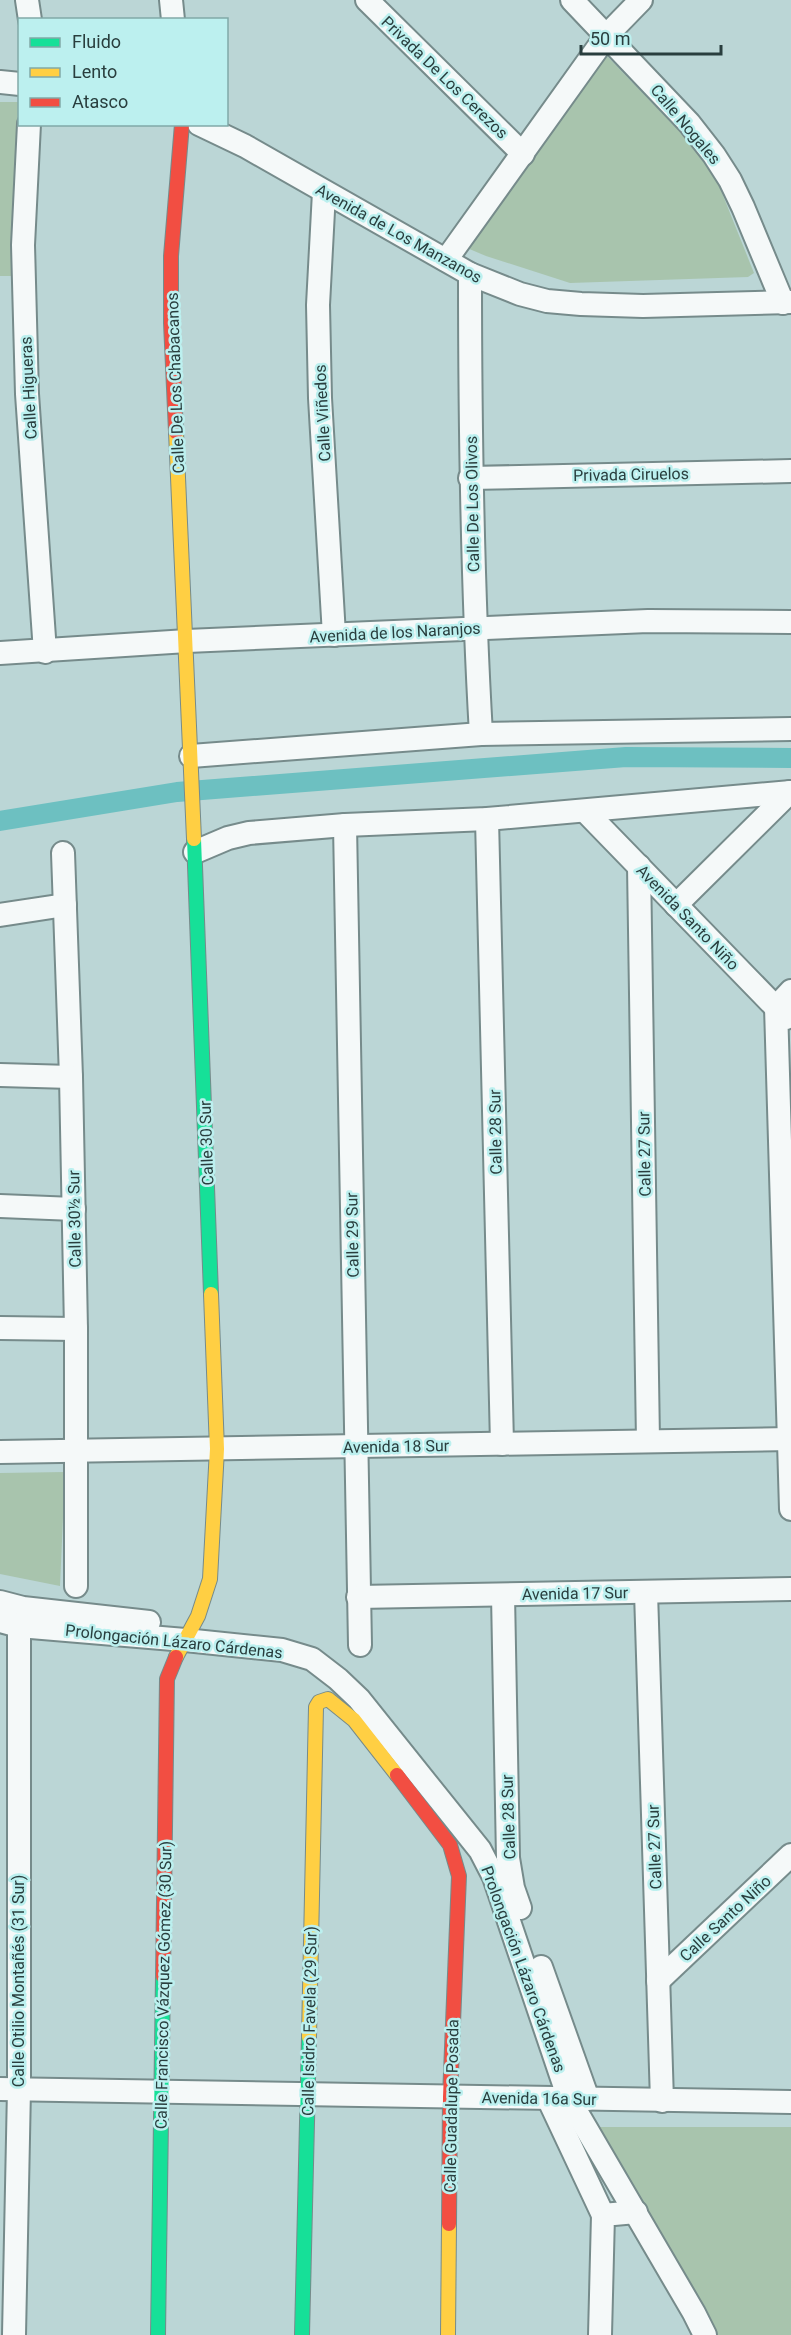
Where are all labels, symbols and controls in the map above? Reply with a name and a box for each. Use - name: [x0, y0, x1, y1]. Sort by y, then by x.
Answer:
- street label: Privada De Los Cerezos: [378, 12, 512, 143]
- legend: [18, 18, 228, 126]
- scale bar: [581, 18, 720, 56]
- text: 50 m: [590, 28, 630, 49]
- text: Fluido: [72, 31, 121, 52]
- text: Lento: [72, 61, 117, 82]
- street label: Calle Nogales: [647, 81, 724, 168]
- text: Atasco: [72, 91, 128, 112]
- street label: Avenida de Los Manzanos: [313, 180, 485, 287]
- street label: Calle De Los Chabacanos: [163, 292, 188, 474]
- street label: Calle Higueras: [16, 336, 41, 440]
- street label: Calle Viñedos: [310, 364, 335, 462]
- street label: Calle De Los Olivos: [462, 436, 483, 572]
- street label: Privada Ciruelos: [573, 464, 689, 485]
- street label: Avenida de los Naranjos: [309, 619, 481, 646]
- street label: Avenida Santo Niño: [633, 861, 743, 974]
- street label: Calle 28 Sur: [485, 1089, 506, 1175]
- street label: Calle 30 Sur: [196, 1100, 217, 1186]
- street label: Calle 27 Sur: [634, 1111, 655, 1197]
- street label: Calle 30½ Sur: [64, 1170, 85, 1268]
- street label: Calle 29 Sur: [342, 1192, 363, 1278]
- street label: Avenida 18 Sur: [343, 1436, 450, 1457]
- street label: Avenida 17 Sur: [522, 1583, 629, 1604]
- street label: Prolongación Lázaro Cárdenas: [64, 1621, 283, 1662]
- street label: Calle 28 Sur: [498, 1774, 519, 1860]
- street label: Calle 27 Sur: [644, 1804, 665, 1890]
- street label: Calle Francisco Vázquez Gómez (30 Sur): [151, 1841, 176, 2129]
- street label: Prolongación Lázaro Cárdenas: [477, 1863, 570, 2075]
- street label: Calle Santo Niño: [676, 1871, 775, 1965]
- street label: Calle Otilio Montañés (31 Sur): [9, 1875, 28, 2087]
- street label: Calle Isidro Favela (29 Sur): [298, 1926, 321, 2116]
- street label: Calle Guadalupe Posada: [440, 2019, 463, 2193]
- street label: Avenida 16a Sur: [481, 2088, 597, 2109]

